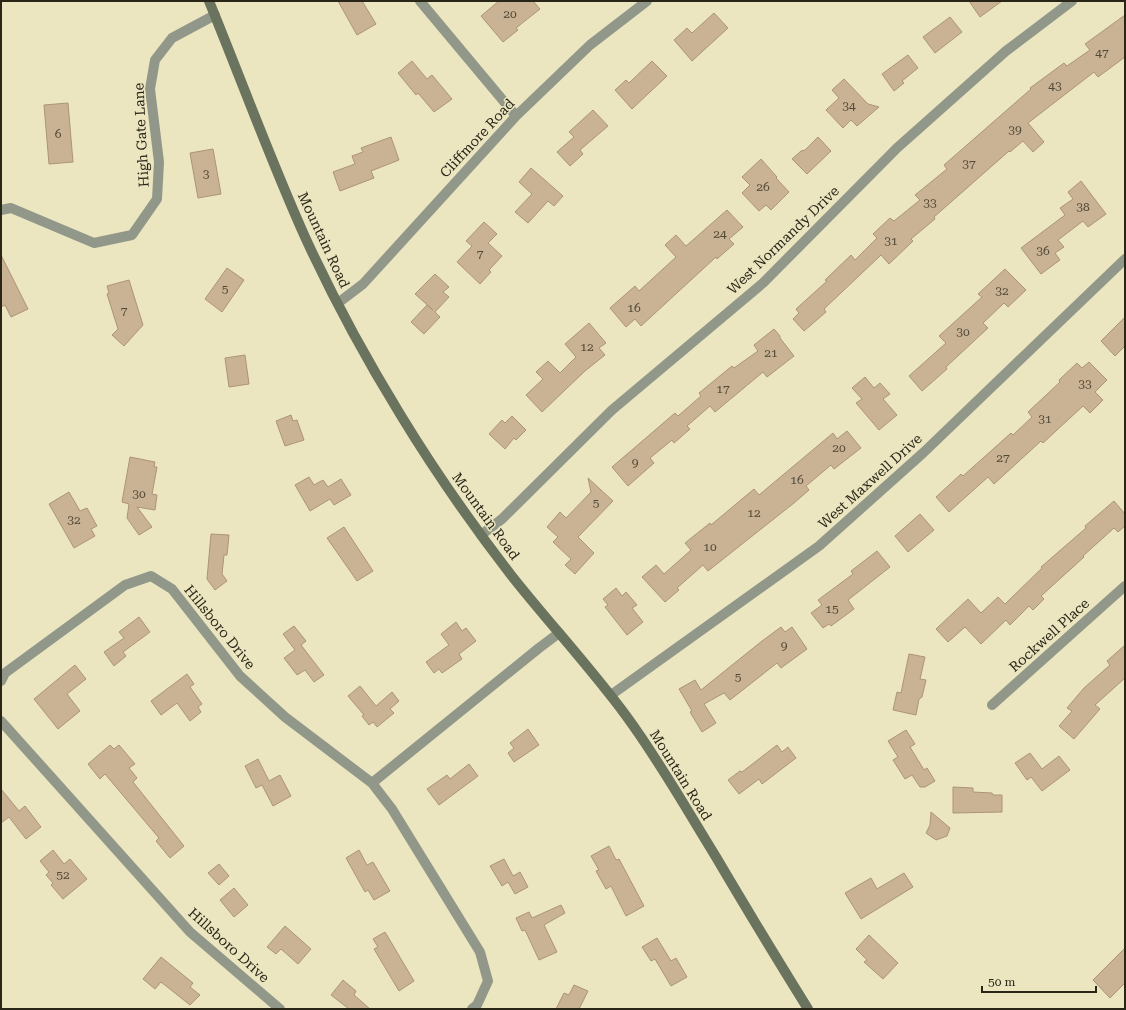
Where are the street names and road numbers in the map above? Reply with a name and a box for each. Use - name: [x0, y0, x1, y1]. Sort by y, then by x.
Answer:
- street label: High Gate Lane: [130, 82, 152, 188]
- street label: Cliffmore Road: [437, 95, 517, 181]
- street label: West Normandy Drive: [724, 182, 842, 297]
- street label: Mountain Road: [295, 190, 353, 290]
- street label: West Maxwell Drive: [815, 430, 925, 532]
- street label: Mountain Road: [449, 469, 523, 563]
- street label: Hillsboro Drive: [181, 582, 259, 672]
- street label: Rockwell Place: [1006, 595, 1092, 675]
- street label: Mountain Road: [647, 727, 715, 823]
- street label: Hillsboro Drive: [185, 904, 273, 986]

